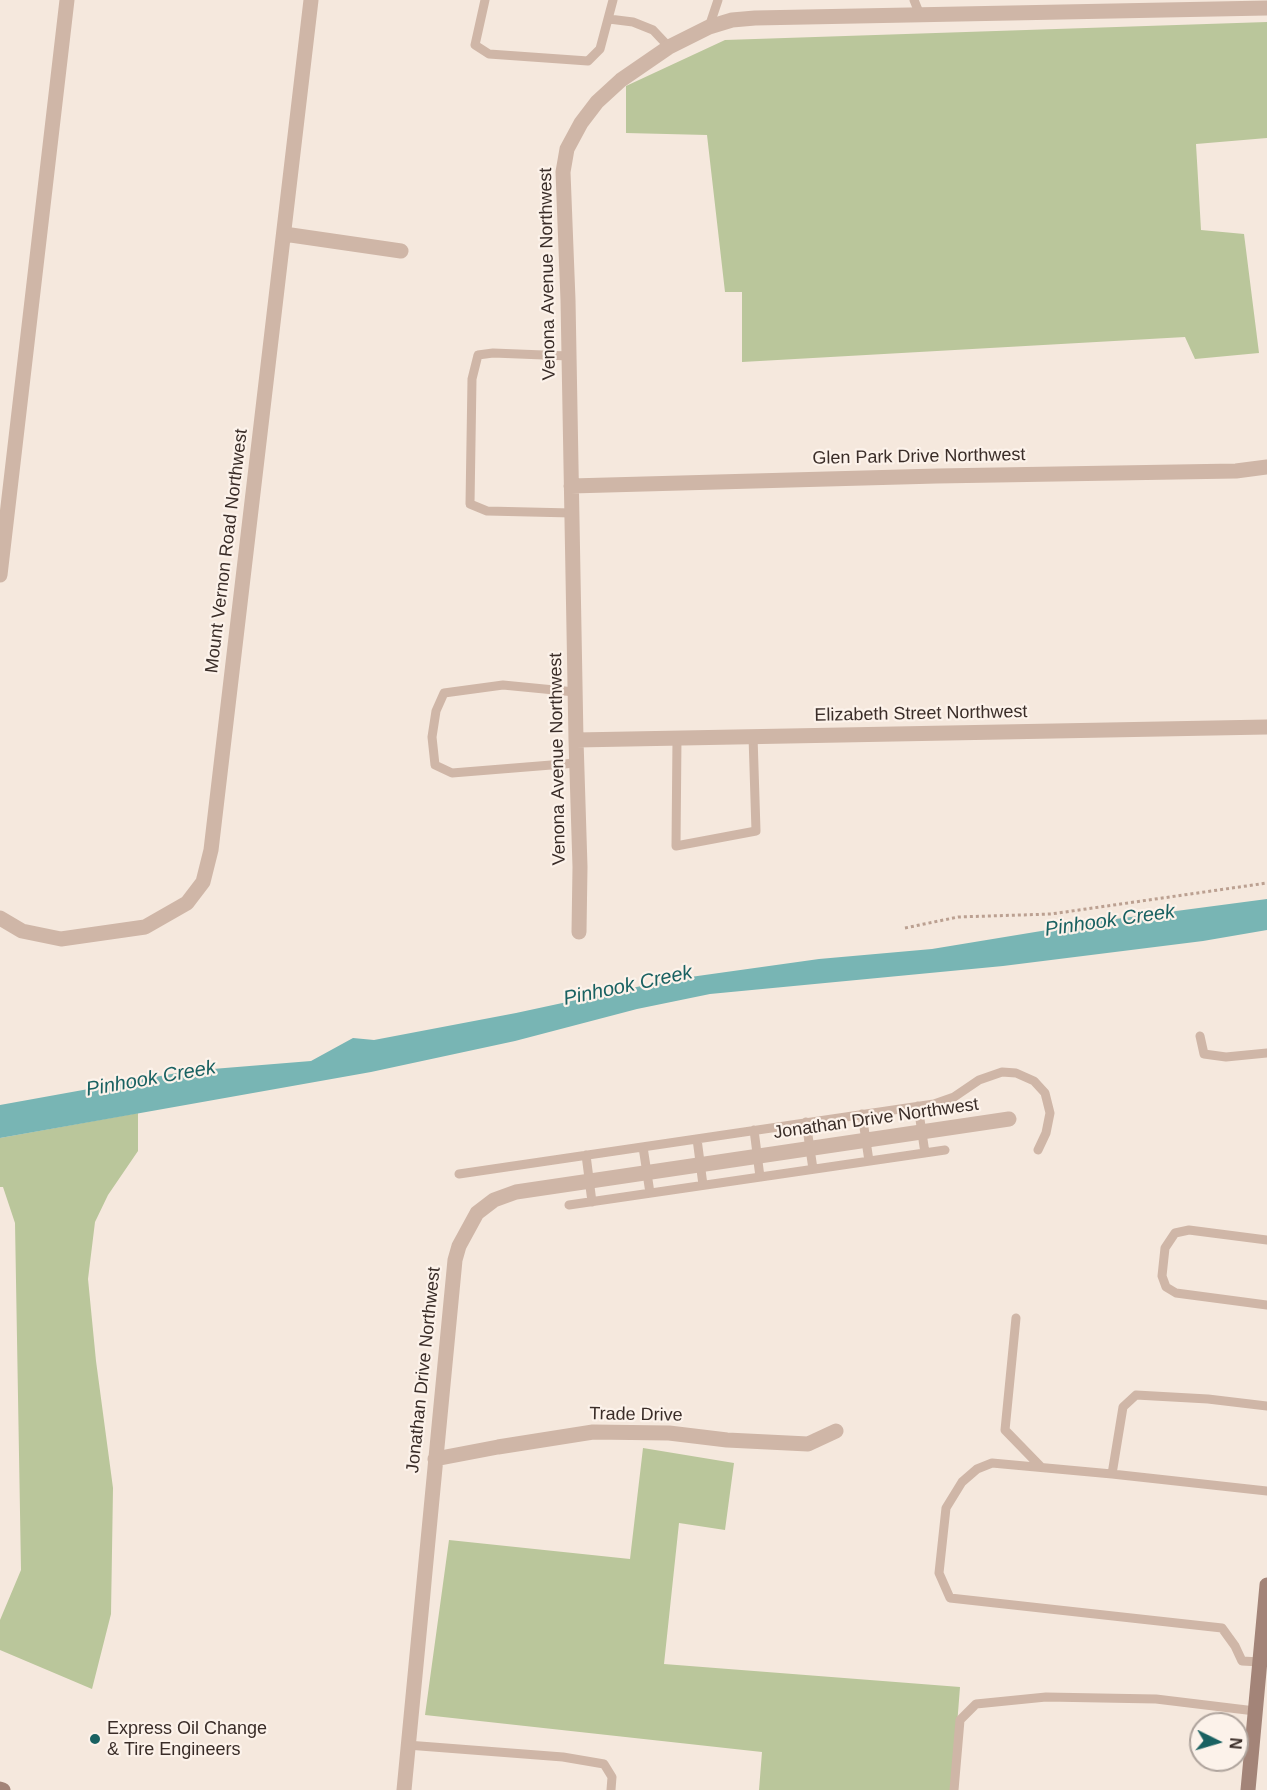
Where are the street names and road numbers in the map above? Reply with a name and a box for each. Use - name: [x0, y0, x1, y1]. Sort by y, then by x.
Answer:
- street label: Venona Avenue Northwest: [535, 167, 561, 381]
- street label: Mount Vernon Road Northwest: [201, 428, 253, 674]
- street label: Glen Park Drive Northwest: [812, 444, 1026, 470]
- street label: Venona Avenue Northwest: [545, 652, 571, 866]
- street label: Elizabeth Street Northwest: [814, 701, 1028, 727]
- street label: Jonathan Drive Northwest: [772, 1094, 980, 1144]
- street label: Jonathan Drive Northwest: [402, 1266, 446, 1474]
- street label: Trade Drive: [589, 1403, 683, 1427]

